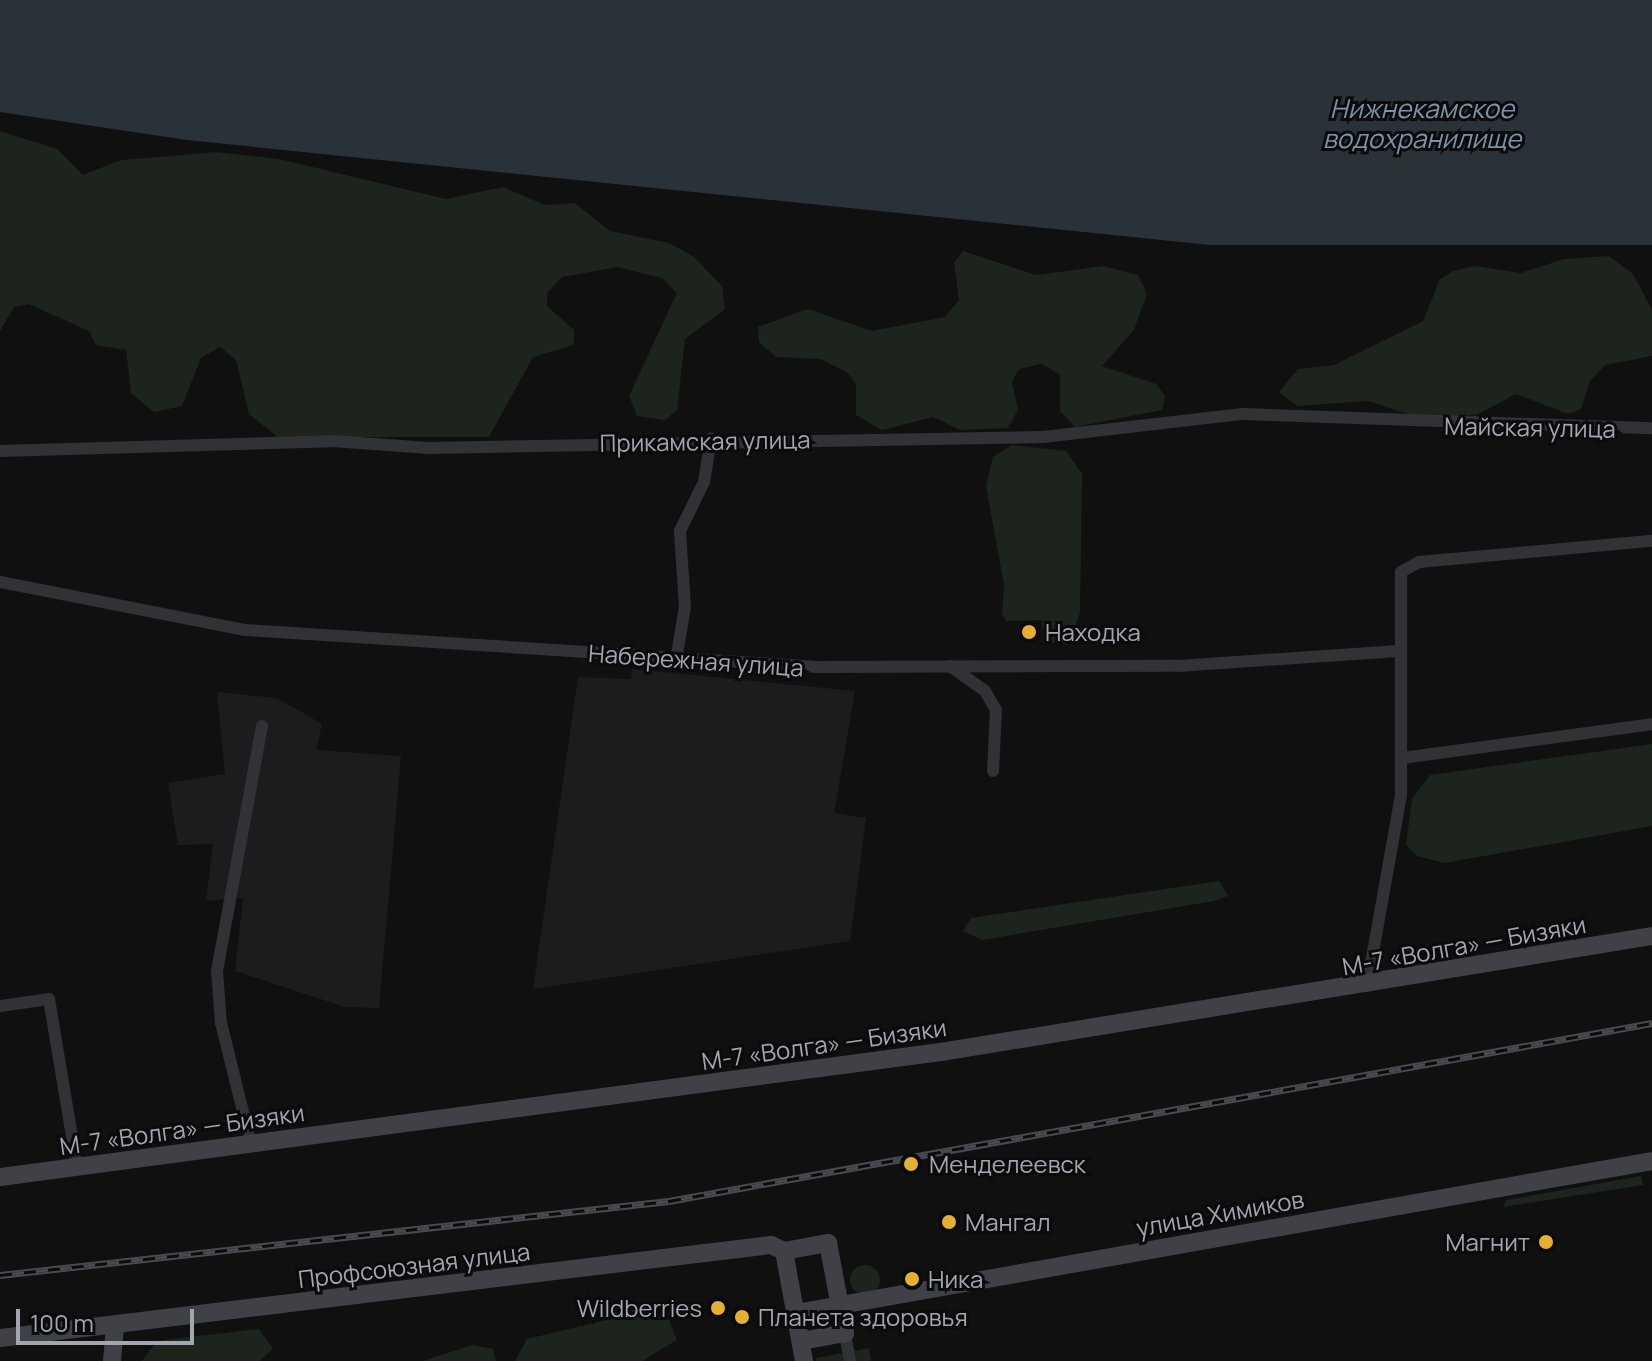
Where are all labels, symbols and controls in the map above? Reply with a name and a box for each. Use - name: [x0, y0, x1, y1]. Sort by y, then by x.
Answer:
- water label: Нижнекамское водохранилище: [1323, 93, 1521, 154]
- street label: Майская улица: [1444, 411, 1616, 443]
- street label: Прикамская улица: [599, 425, 811, 457]
- place label: Находка: [1045, 618, 1141, 646]
- marker: Находка: [1020, 623, 1038, 641]
- street label: Набережная улица: [587, 638, 805, 682]
- street label: М-7 «Волга» — Бизяки: [1340, 909, 1588, 981]
- street label: М-7 «Волга» — Бизяки: [700, 1013, 948, 1075]
- street label: М-7 «Волга» — Бизяки: [58, 1098, 306, 1160]
- place label: Менделеевск: [929, 1150, 1086, 1178]
- marker: Менделеевск: [900, 1153, 922, 1175]
- street label: улица Химиков: [1134, 1184, 1306, 1242]
- place label: Мангал: [965, 1208, 1051, 1236]
- marker: Мангал: [940, 1213, 958, 1231]
- place label: Магнит: [1445, 1228, 1530, 1256]
- marker: Магнит: [1537, 1233, 1555, 1251]
- street label: Профсоюзная улица: [296, 1236, 532, 1294]
- place label: Ника: [928, 1265, 983, 1293]
- marker: Ника: [903, 1270, 921, 1288]
- scale bar: [20, 1293, 198, 1343]
- place label: Wildberries: [577, 1294, 702, 1322]
- marker: Wildberries: [709, 1299, 727, 1317]
- place label: Планета здоровья: [758, 1303, 968, 1331]
- text: 100 m: [30, 1306, 94, 1339]
- marker: Планета здоровья: [733, 1308, 751, 1326]

